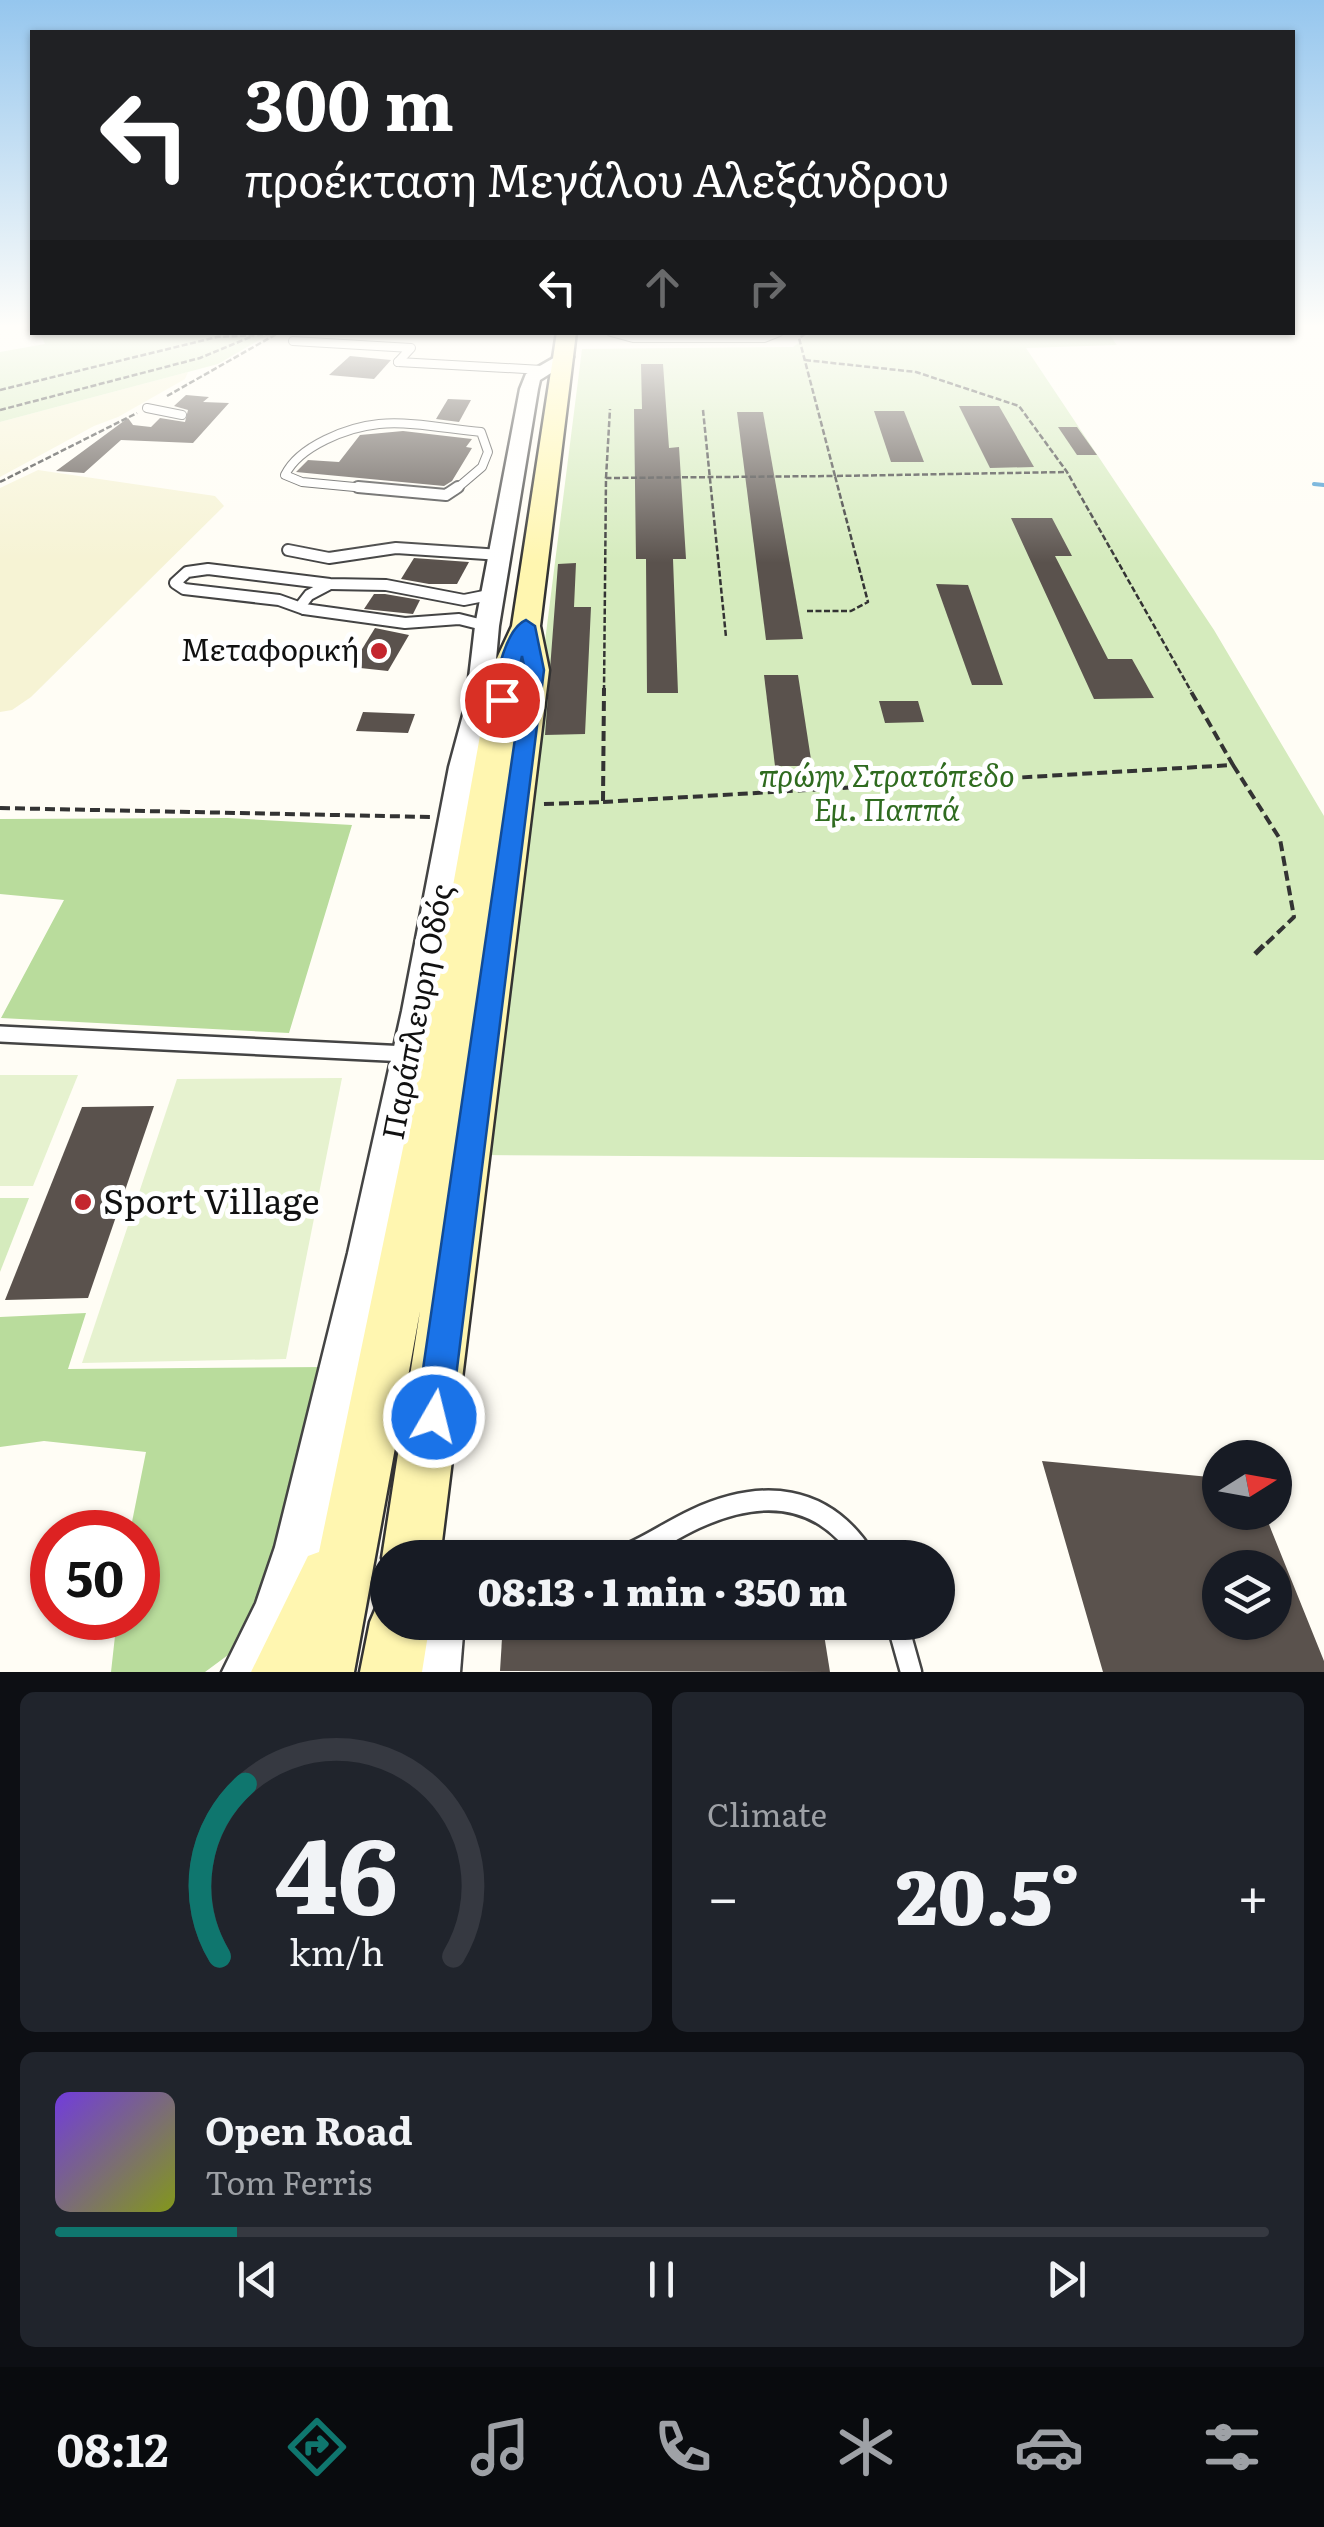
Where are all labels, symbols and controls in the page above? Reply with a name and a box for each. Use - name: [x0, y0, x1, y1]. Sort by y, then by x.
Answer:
- text: 300 m: [245, 49, 454, 153]
- icon: left: [80, 70, 210, 200]
- text: προέκταση Μεγάλου Αλεξάνδρου: [245, 144, 949, 211]
- icon: left: [530, 260, 585, 315]
- icon: ahead: [635, 260, 690, 315]
- icon: right: [740, 260, 795, 315]
- place label: Μεταφορική: [181, 626, 359, 670]
- marker: Μεταφορική: [368, 640, 390, 662]
- pin: [460, 658, 545, 743]
- icon: arrive: [475, 673, 530, 728]
- park label: πρώην Στρατόπεδο Εμ. Παππά: [759, 752, 1015, 830]
- street label: Παράπλευρη Οδός: [369, 880, 461, 1143]
- place label: Sport Village: [103, 1173, 320, 1225]
- marker: Sport Village: [72, 1191, 94, 1213]
- position arrow: [382, 1365, 486, 1469]
- north arrow: [1202, 1440, 1292, 1530]
- map controls: [1202, 1440, 1292, 1640]
- speed limit sign: 50: [30, 1510, 160, 1640]
- button: layers: [1202, 1550, 1292, 1640]
- text: 08:13 · 1 min · 350 m: [478, 1561, 847, 1618]
- text: Climate: [707, 1789, 827, 1837]
- text: 46: [274, 1792, 398, 1946]
- text: 20.5°: [896, 1837, 1080, 1948]
- text: −: [707, 1853, 739, 1935]
- text: +: [1237, 1853, 1269, 1935]
- text: km/h: [288, 1924, 384, 1977]
- text: Open Road: [205, 2100, 413, 2157]
- text: Tom Ferris: [205, 2157, 372, 2205]
- icon: previous: [230, 2252, 285, 2307]
- icon: pause: [634, 2252, 689, 2307]
- icon: next: [1039, 2252, 1094, 2307]
- icon: directions: [282, 2412, 352, 2482]
- icon: music: [465, 2412, 535, 2482]
- icon: phone: [648, 2412, 718, 2482]
- icon: climate: [831, 2412, 901, 2482]
- icon: car: [1014, 2412, 1084, 2482]
- icon: filters: [1197, 2412, 1267, 2482]
- text: 08:12: [57, 2414, 168, 2481]

